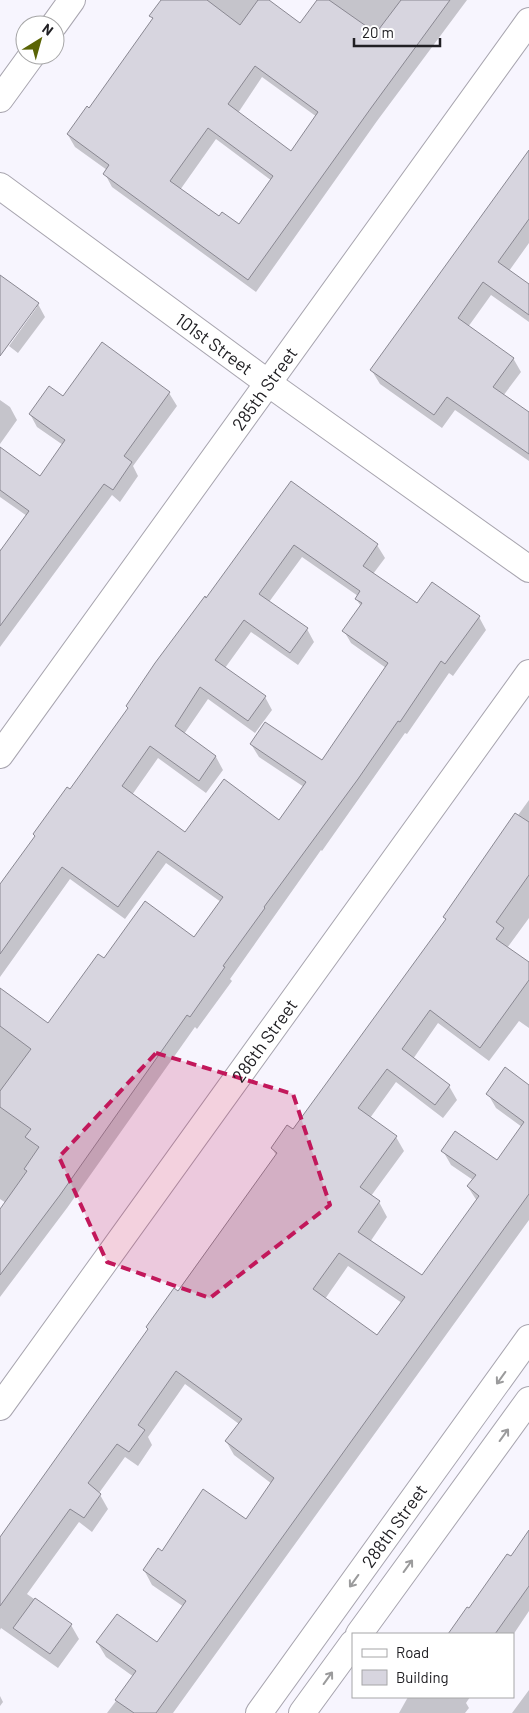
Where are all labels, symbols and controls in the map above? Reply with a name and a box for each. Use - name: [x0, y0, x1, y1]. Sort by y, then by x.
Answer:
- north arrow: [15, 15, 65, 65]
- scale bar: [354, 15, 440, 47]
- text: N: [39, 20, 57, 39]
- text: 20 m: [362, 23, 394, 41]
- street label: 101st Street: [171, 308, 257, 379]
- street label: 285th Street: [227, 342, 302, 434]
- street label: 286th Street: [227, 994, 302, 1086]
- one-way arrow: [495, 1371, 506, 1384]
- one-way arrow: [499, 1428, 509, 1442]
- street label: 288th Street: [357, 1480, 431, 1572]
- one-way arrow: [403, 1560, 414, 1573]
- one-way arrow: [349, 1573, 360, 1587]
- legend: [352, 1633, 514, 1698]
- text: Road: [396, 1643, 429, 1661]
- text: Building: [396, 1668, 449, 1686]
- one-way arrow: [322, 1672, 333, 1685]

